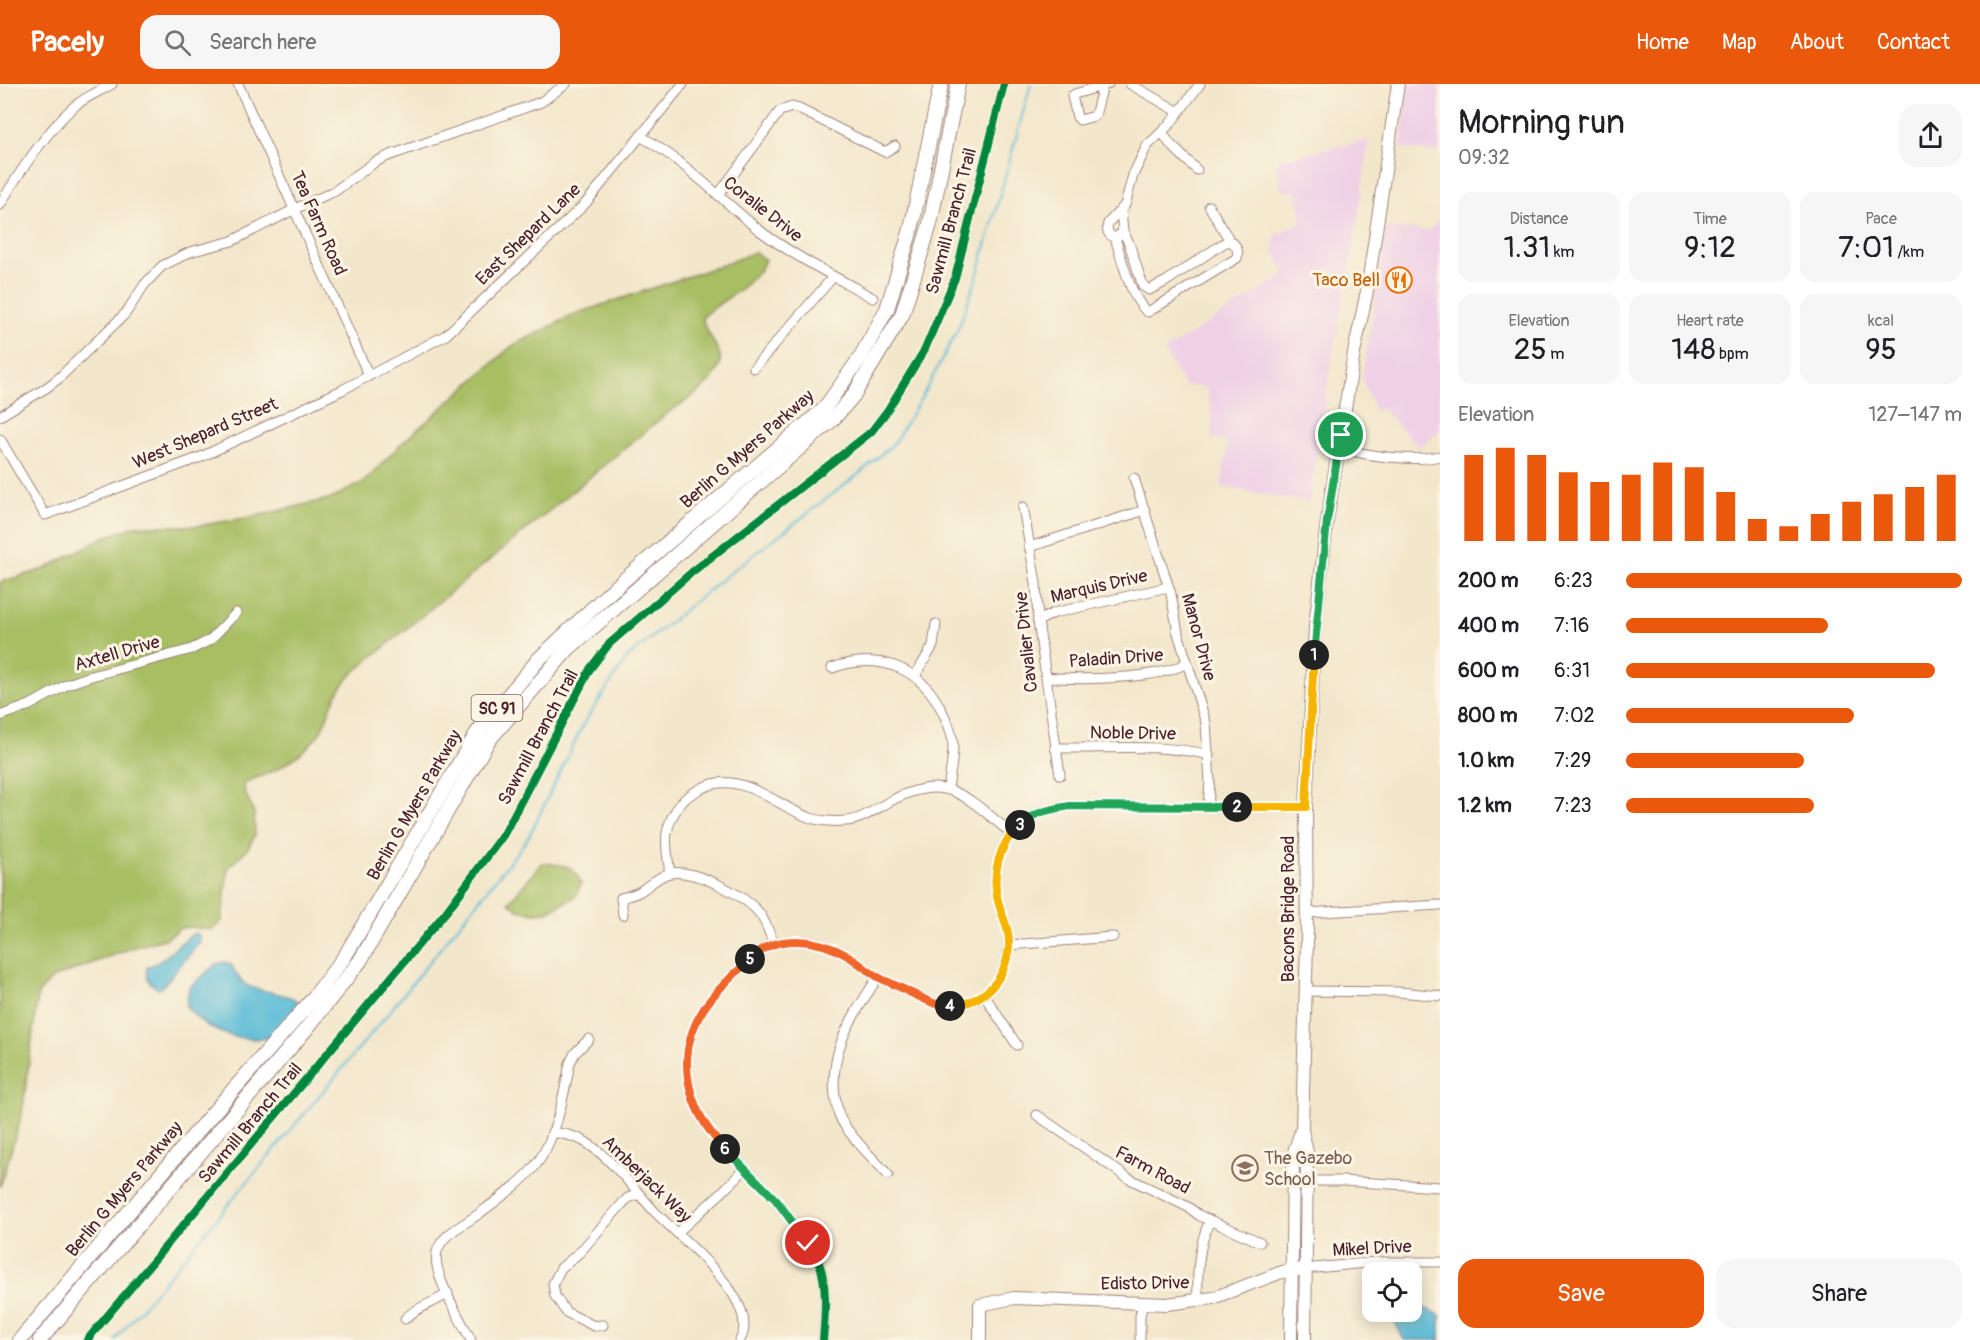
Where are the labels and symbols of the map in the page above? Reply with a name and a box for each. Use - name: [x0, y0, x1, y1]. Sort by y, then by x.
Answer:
- street label: Sawmill Branch Trail: [921, 145, 982, 297]
- street label: Tea Farm Road: [285, 167, 352, 279]
- street label: Coralie Drive: [718, 171, 807, 248]
- street label: East Shepard Lane: [471, 178, 586, 290]
- restaurant icon: Taco Bell: [1384, 265, 1414, 295]
- place label: Taco Bell: [1312, 269, 1380, 292]
- street label: Berlin G Myers Parkway: [676, 385, 819, 514]
- street label: West Shepard Street: [129, 392, 282, 474]
- pin: [1315, 409, 1366, 460]
- street label: Marquis Drive: [1048, 564, 1150, 609]
- street label: Cavalier Drive: [1010, 590, 1043, 693]
- street label: Manor Drive: [1176, 591, 1221, 684]
- street label: Axtell Drive: [72, 630, 163, 677]
- pin: 1: [1299, 640, 1329, 670]
- street label: Paladin Drive: [1068, 644, 1164, 673]
- street label: Sawmill Branch Trail: [493, 665, 584, 809]
- road number: SC 91: [472, 695, 522, 721]
- street label: Noble Drive: [1090, 721, 1176, 746]
- street label: Berlin G Myers Parkway: [362, 726, 467, 885]
- pin: 2: [1222, 792, 1252, 822]
- pin: 3: [1005, 810, 1035, 840]
- street label: Bacons Bridge Road: [1277, 836, 1300, 982]
- pin: 5: [735, 944, 765, 974]
- pin: 4: [935, 991, 965, 1021]
- street label: Sawmill Branch Trail: [193, 1058, 308, 1188]
- street label: Berlin G Myers Parkway: [61, 1117, 188, 1262]
- street label: Amberjack Way: [597, 1131, 697, 1228]
- pin: 6: [710, 1134, 740, 1164]
- street label: Farm Road: [1111, 1141, 1194, 1200]
- place label: The Gazebo School: [1264, 1147, 1353, 1191]
- school or university icon: The Gazebo School: [1230, 1153, 1260, 1183]
- pin: [782, 1217, 833, 1268]
- street label: Mikel Drive: [1332, 1235, 1412, 1262]
- street label: Edisto Drive: [1100, 1271, 1190, 1296]

